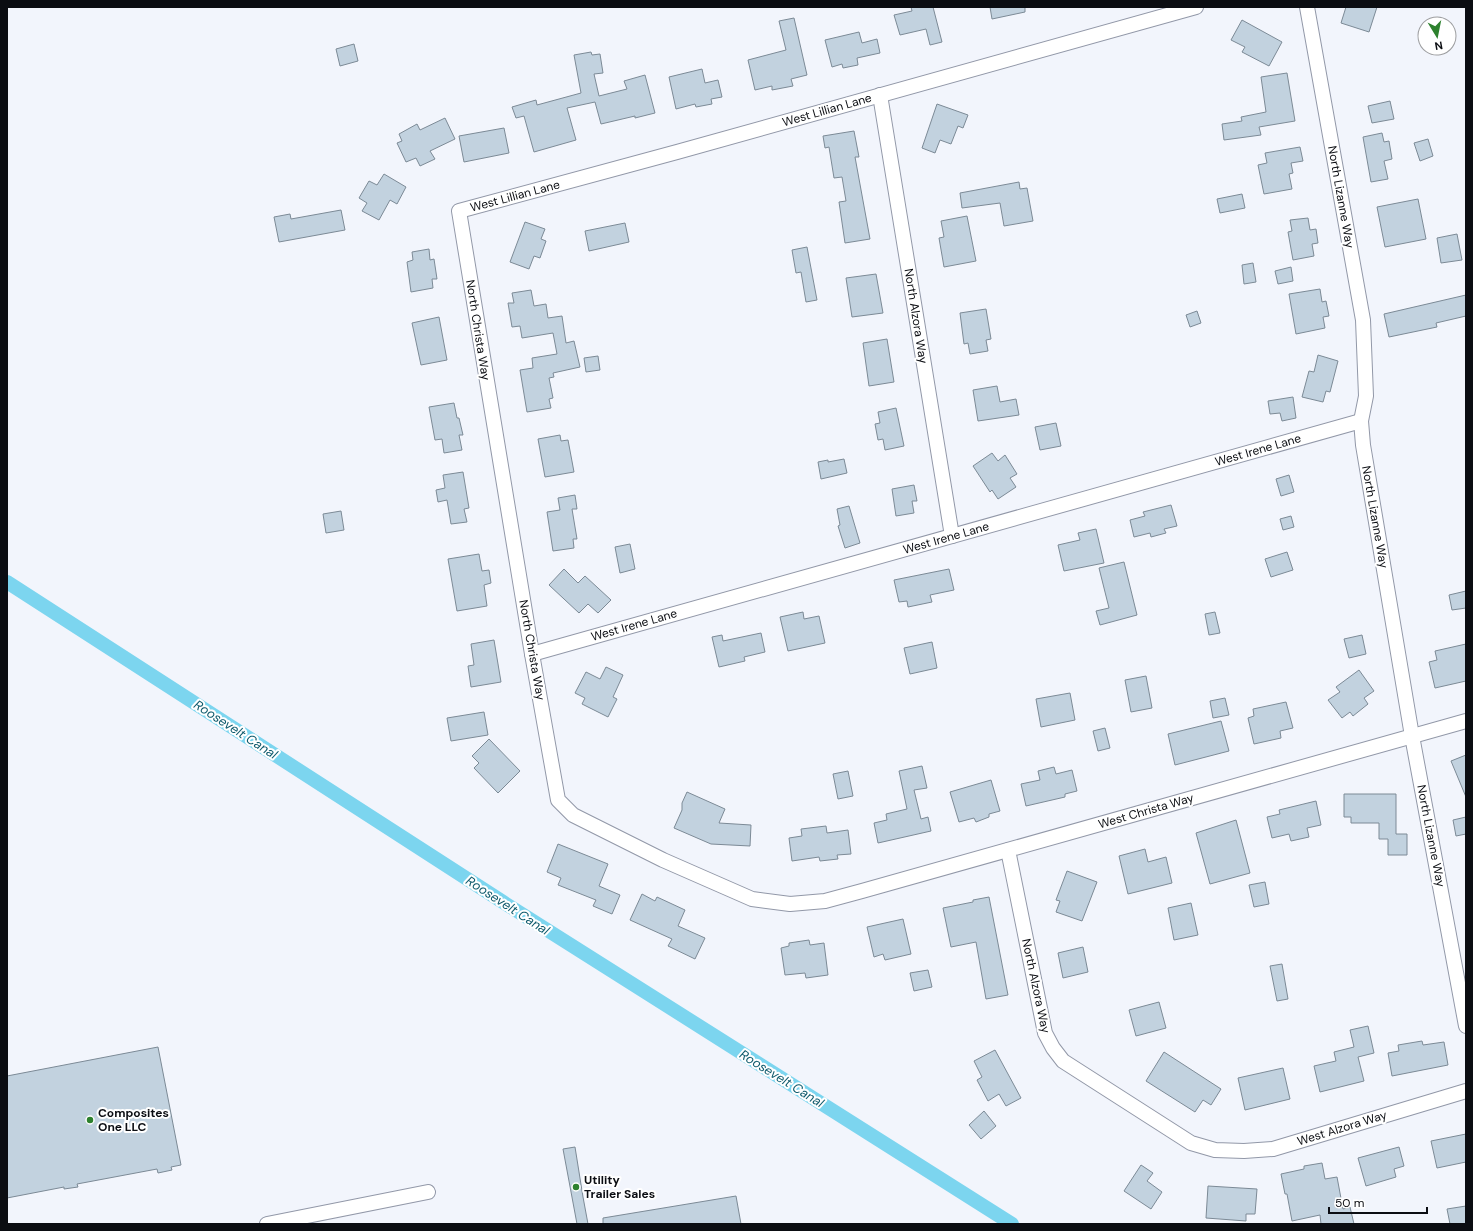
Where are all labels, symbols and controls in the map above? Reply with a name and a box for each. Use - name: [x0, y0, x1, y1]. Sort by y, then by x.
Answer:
- north arrow: [1417, 16, 1457, 56]
- text: N: [1434, 38, 1444, 53]
- street label: West Lillian Lane: [781, 90, 874, 130]
- street label: North Lizanne Way: [1324, 145, 1358, 250]
- street label: West Lillian Lane: [468, 176, 562, 216]
- street label: North Alzora Way: [901, 267, 931, 365]
- street label: North Christa Way: [462, 279, 494, 382]
- street label: West Irene Lane: [1213, 430, 1303, 470]
- street label: North Lizanne Way: [1358, 465, 1392, 570]
- street label: West Irene Lane: [901, 518, 991, 558]
- street label: North Christa Way: [515, 599, 549, 702]
- street label: West Irene Lane: [589, 605, 679, 645]
- water label: Roosevelt Canal: [191, 696, 282, 763]
- street label: North Lizanne Way: [1413, 784, 1449, 889]
- street label: West Christa Way: [1096, 790, 1196, 832]
- water label: Roosevelt Canal: [463, 872, 554, 939]
- street label: North Alzora Way: [1018, 937, 1054, 1035]
- water label: Roosevelt Canal: [736, 1046, 828, 1112]
- place label: Composites One LLC: [98, 1105, 169, 1135]
- street label: West Alzora Way: [1295, 1107, 1389, 1149]
- marker: Composites One LLC: [85, 1115, 95, 1125]
- place label: Utility Trailer Sales: [584, 1172, 655, 1202]
- marker: Utility Trailer Sales: [571, 1182, 581, 1192]
- scale bar: [1329, 1189, 1427, 1215]
- text: 50 m: [1335, 1195, 1364, 1211]

